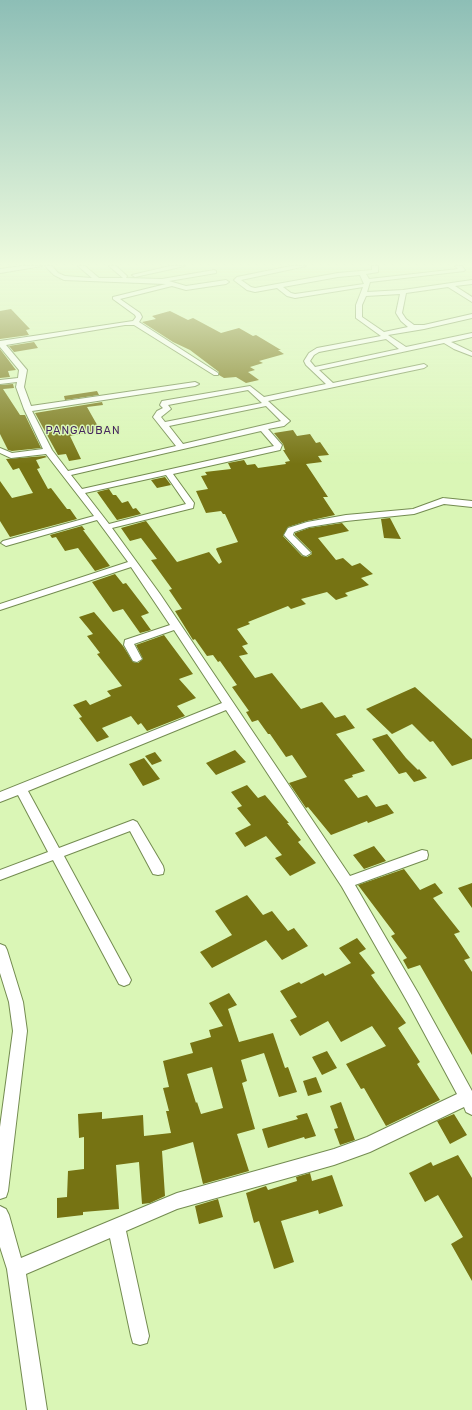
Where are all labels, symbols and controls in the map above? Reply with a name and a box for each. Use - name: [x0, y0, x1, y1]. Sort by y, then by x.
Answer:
- district label: PANGAUBAN: [45, 424, 121, 438]

